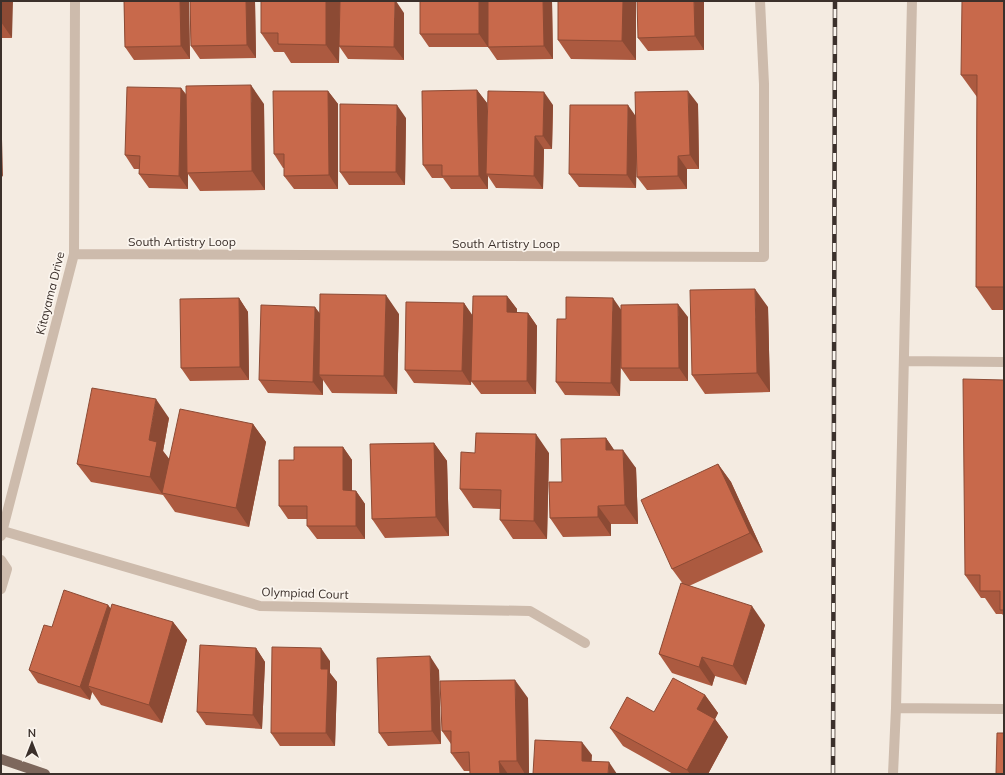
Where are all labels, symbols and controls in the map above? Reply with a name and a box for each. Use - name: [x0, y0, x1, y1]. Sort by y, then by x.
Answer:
- street label: South Artistry Loop: [128, 234, 236, 249]
- street label: South Artistry Loop: [452, 236, 560, 251]
- street label: Kitayama Drive: [32, 250, 68, 336]
- street label: Olympiad Court: [261, 584, 349, 602]
- north arrow: [12, 723, 52, 763]
- text: N: [28, 726, 36, 740]

